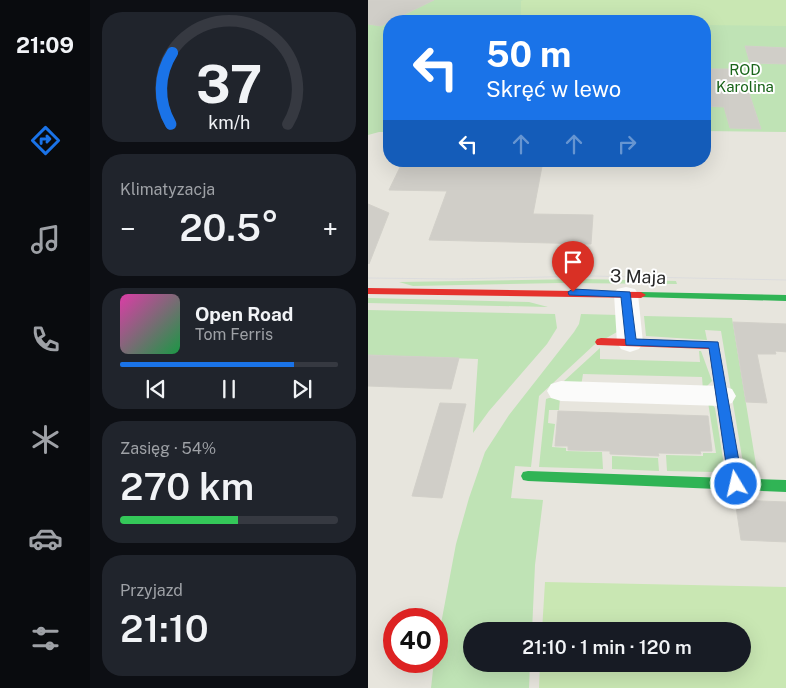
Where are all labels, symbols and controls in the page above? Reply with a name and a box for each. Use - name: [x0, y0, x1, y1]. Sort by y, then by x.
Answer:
- text: 21:09: [16, 32, 74, 58]
- text: 50 m: [486, 34, 571, 75]
- icon: left: [403, 35, 468, 100]
- text: 37: [196, 54, 262, 115]
- park label: ROD Karolina: [716, 61, 774, 95]
- text: Skręć w lewo: [486, 76, 621, 102]
- text: km/h: [208, 112, 250, 133]
- icon: directions: [28, 123, 63, 158]
- icon: left: [454, 130, 482, 158]
- icon: ahead: [507, 130, 535, 158]
- icon: ahead: [560, 130, 588, 158]
- icon: right: [613, 130, 641, 158]
- text: Klimatyzacja: [120, 180, 215, 199]
- text: 20.5°: [179, 205, 279, 250]
- text: −: [120, 212, 136, 245]
- text: +: [322, 212, 338, 245]
- icon: music: [28, 222, 63, 257]
- pin: [552, 241, 594, 292]
- icon: arrive: [559, 248, 587, 276]
- street label: 3 Maja: [610, 265, 666, 288]
- text: Open Road: [195, 303, 293, 325]
- icon: phone: [28, 322, 63, 357]
- text: Tom Ferris: [195, 325, 273, 344]
- icon: previous: [142, 375, 170, 403]
- icon: pause: [215, 375, 243, 403]
- icon: next: [288, 375, 316, 403]
- icon: climate: [28, 422, 63, 457]
- text: Zasięg · 54%: [120, 439, 216, 458]
- position arrow: [709, 457, 761, 509]
- text: 270 km: [120, 464, 254, 509]
- icon: car: [28, 521, 63, 556]
- text: Przyjazd: [120, 581, 183, 600]
- text: 21:10: [120, 606, 209, 651]
- speed limit sign: 40: [383, 608, 448, 673]
- icon: filters: [28, 621, 63, 656]
- text: 21:10 · 1 min · 120 m: [522, 636, 692, 658]

